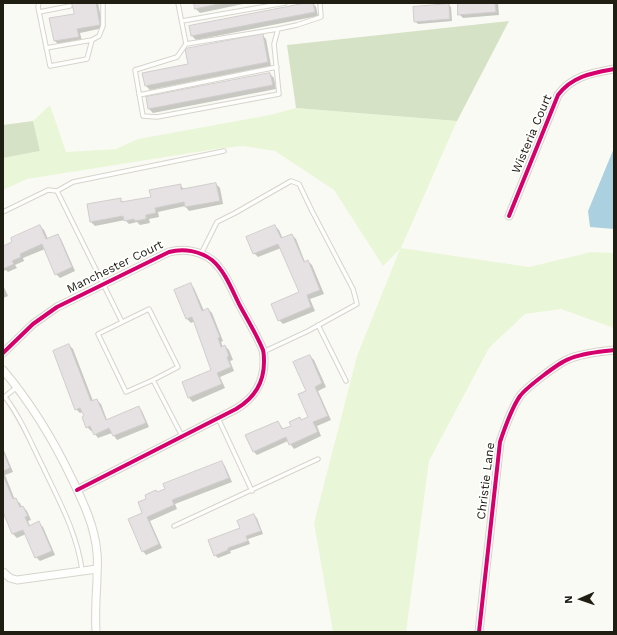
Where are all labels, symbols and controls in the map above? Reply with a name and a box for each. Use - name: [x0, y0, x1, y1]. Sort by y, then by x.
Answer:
- street label: Wisteria Court: [509, 92, 555, 176]
- street label: Manchester Court: [65, 237, 165, 297]
- street label: Christie Lane: [474, 442, 498, 520]
- north arrow: [561, 579, 601, 619]
- text: N: [562, 595, 575, 604]

